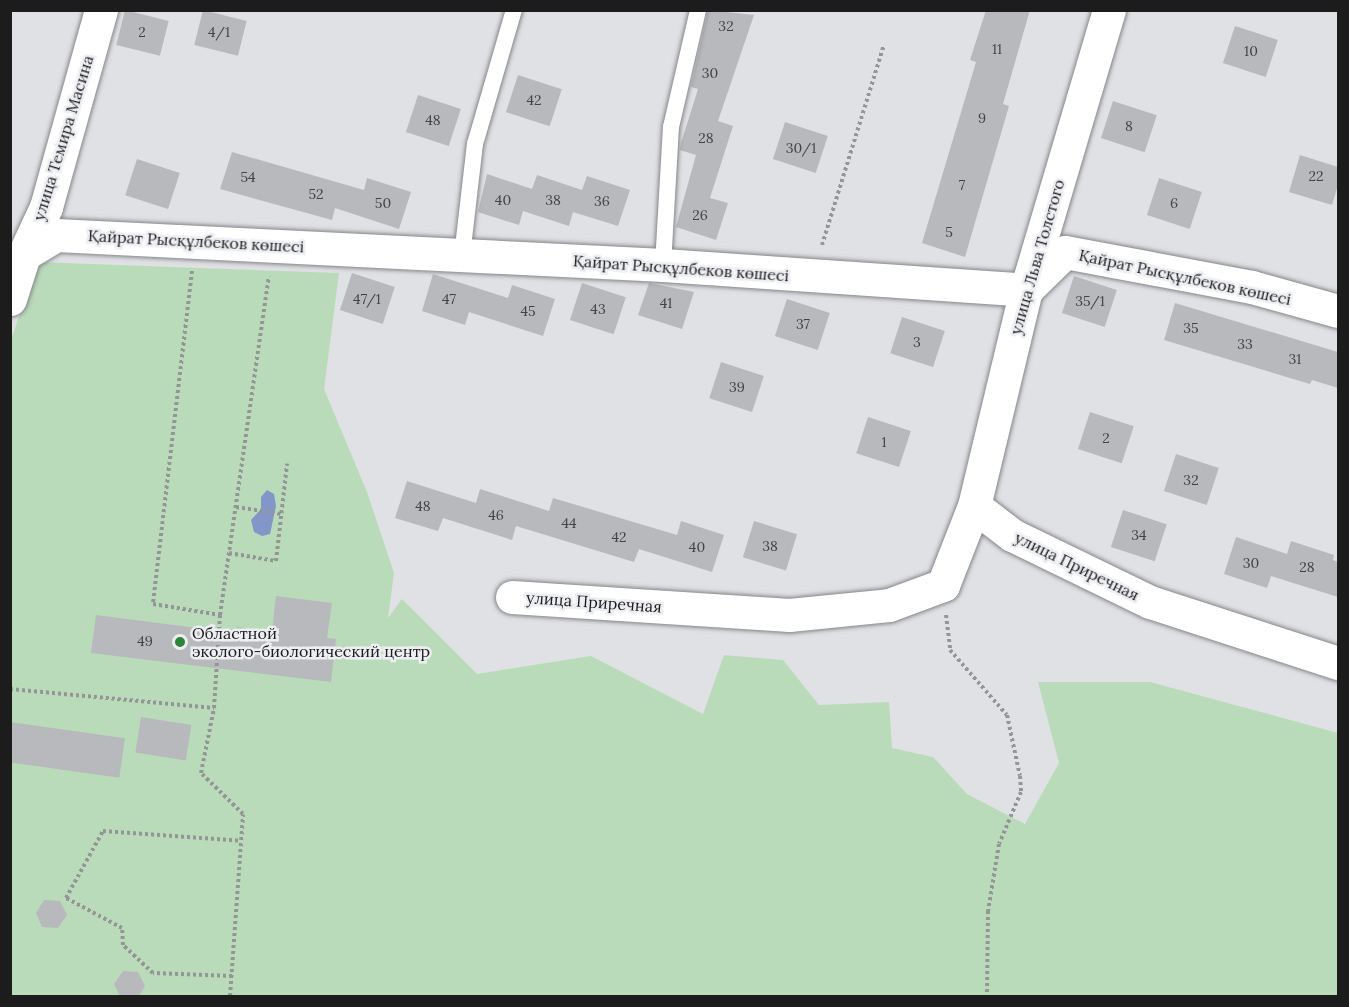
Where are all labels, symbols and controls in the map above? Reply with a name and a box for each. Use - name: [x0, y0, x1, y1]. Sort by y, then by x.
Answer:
- house number: 32: [718, 18, 734, 34]
- house number: 2: [138, 24, 146, 40]
- house number: 4/1: [208, 24, 230, 40]
- house number: 11: [992, 41, 1002, 57]
- house number: 10: [1244, 43, 1258, 59]
- street label: улица Темира Масина: [29, 53, 97, 223]
- house number: 30: [702, 65, 718, 81]
- house number: 42: [526, 92, 542, 108]
- house number: 9: [978, 110, 986, 126]
- house number: 48: [425, 112, 441, 128]
- house number: 8: [1125, 118, 1133, 134]
- house number: 28: [698, 130, 714, 146]
- house number: 30/1: [786, 140, 816, 156]
- house number: 22: [1308, 168, 1324, 184]
- house number: 54: [240, 169, 256, 185]
- house number: 7: [959, 177, 965, 193]
- street label: улица Льва Толстого: [1006, 177, 1068, 337]
- house number: 52: [308, 186, 324, 202]
- house number: 40: [495, 192, 511, 208]
- house number: 38: [545, 192, 561, 208]
- house number: 36: [594, 193, 610, 209]
- house number: 50: [375, 195, 391, 211]
- house number: 6: [1170, 195, 1178, 211]
- house number: 26: [692, 207, 708, 223]
- house number: 5: [945, 224, 953, 240]
- street label: Қайрат Рысқұлбеков көшесі: [87, 226, 305, 256]
- street label: Қайрат Рысқұлбеков көшесі: [1077, 245, 1293, 309]
- street label: Қайрат Рысқұлбеков көшесі: [572, 251, 790, 285]
- house number: 47/1: [353, 291, 381, 307]
- house number: 47: [442, 291, 456, 307]
- house number: 35/1: [1075, 293, 1105, 309]
- house number: 41: [660, 295, 672, 311]
- house number: 43: [590, 301, 606, 317]
- house number: 45: [520, 303, 536, 319]
- house number: 37: [796, 316, 810, 332]
- house number: 35: [1183, 320, 1199, 336]
- house number: 3: [913, 334, 921, 350]
- house number: 33: [1237, 336, 1253, 352]
- house number: 31: [1289, 351, 1301, 367]
- house number: 39: [729, 379, 745, 395]
- house number: 2: [1102, 430, 1110, 446]
- house number: 1: [881, 434, 887, 450]
- house number: 32: [1183, 472, 1199, 488]
- house number: 48: [415, 498, 431, 514]
- house number: 46: [488, 507, 504, 523]
- house number: 44: [561, 515, 577, 531]
- house number: 34: [1131, 527, 1147, 543]
- street label: улица Приречная: [1012, 528, 1142, 604]
- house number: 42: [611, 529, 627, 545]
- house number: 38: [762, 538, 778, 554]
- house number: 40: [689, 539, 705, 555]
- house number: 30: [1243, 555, 1259, 571]
- house number: 28: [1299, 559, 1315, 575]
- street label: улица Приречная: [525, 588, 663, 616]
- place label: Областной эколого-биологический центр: [192, 623, 430, 661]
- house number: 49: [137, 633, 153, 649]
- marker: Областной эколого-биологический центр: [173, 635, 187, 649]

